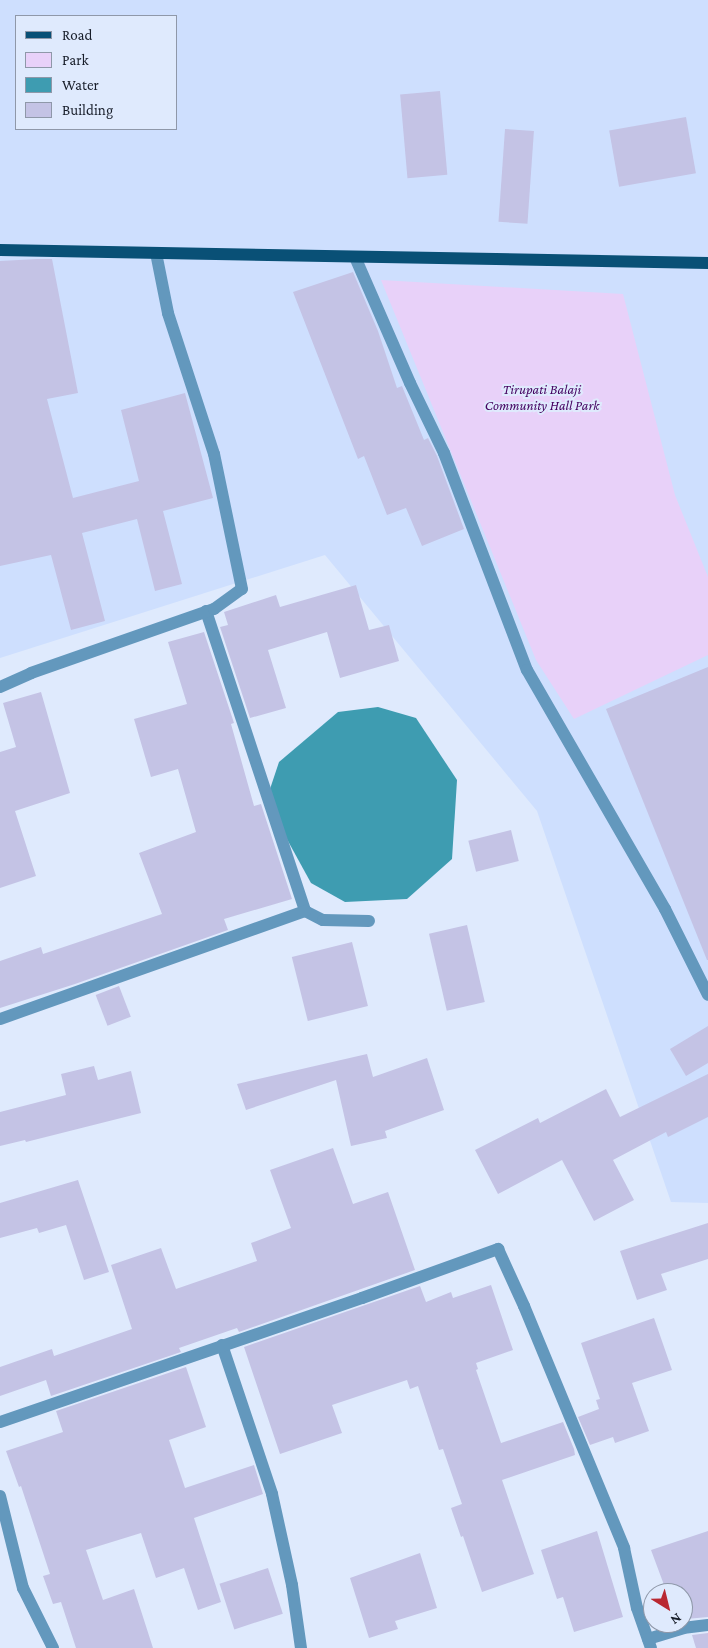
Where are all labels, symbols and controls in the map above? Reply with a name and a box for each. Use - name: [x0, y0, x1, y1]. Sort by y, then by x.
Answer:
- legend: [15, 15, 178, 130]
- text: Road: [62, 27, 92, 43]
- text: Park: [62, 52, 89, 68]
- text: Water: [62, 77, 99, 93]
- text: Building: [62, 102, 113, 118]
- park label: Tirupati Balaji Community Hall Park: [485, 381, 599, 414]
- north arrow: [643, 1583, 693, 1633]
- text: N: [668, 1610, 685, 1629]

